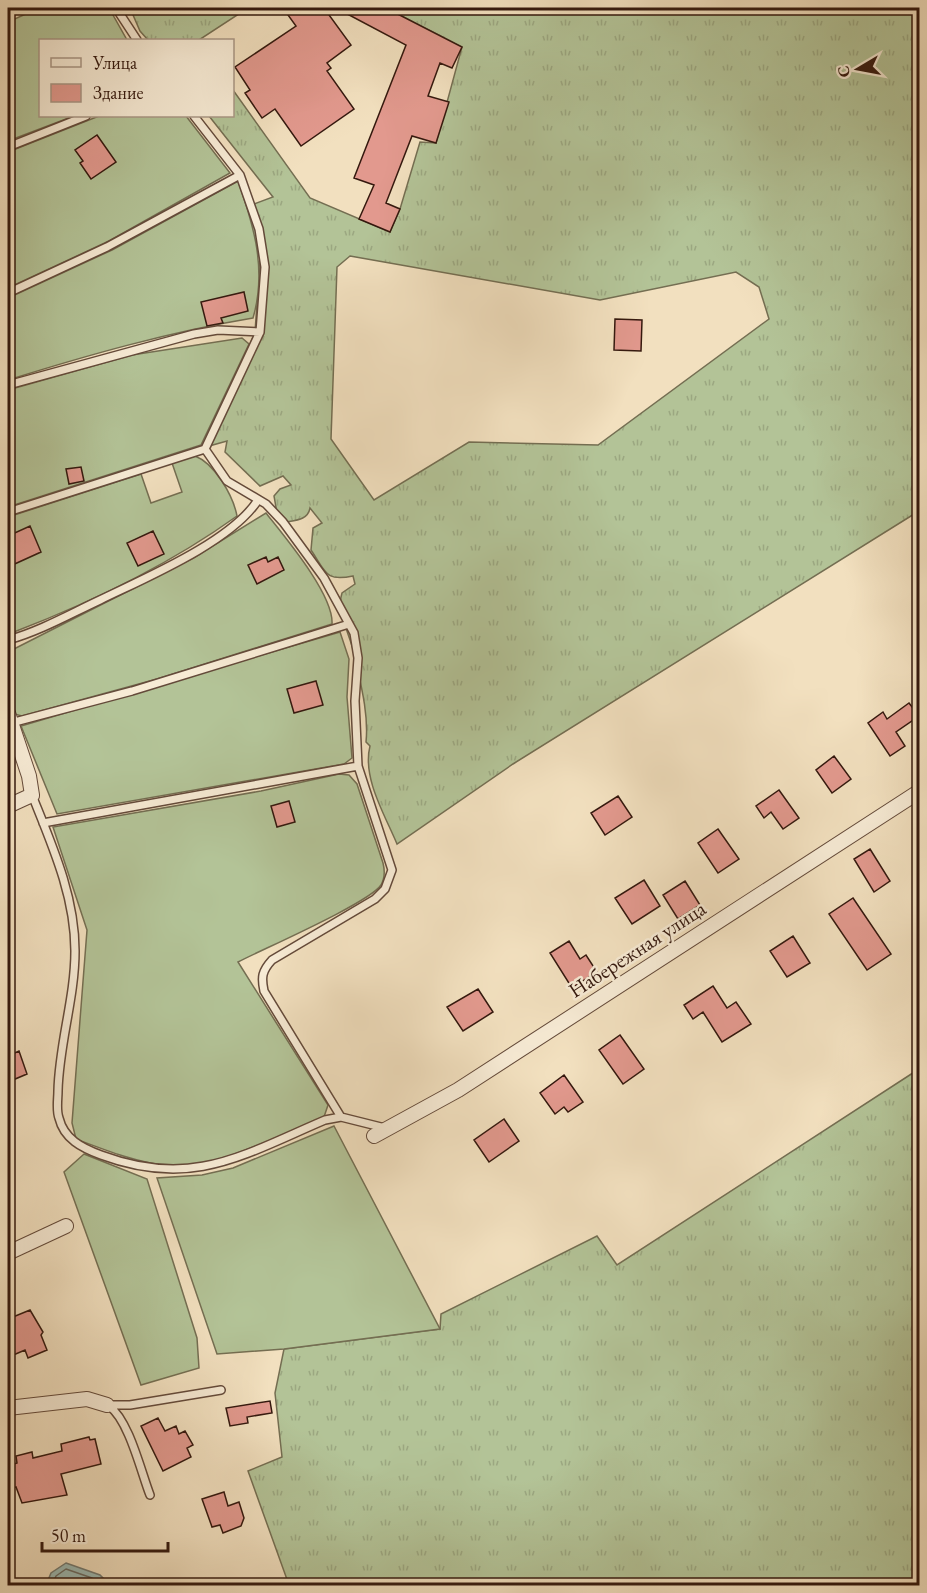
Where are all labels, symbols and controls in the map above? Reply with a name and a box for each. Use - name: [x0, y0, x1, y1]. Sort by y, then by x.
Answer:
- legend: [39, 39, 234, 117]
- north arrow: [828, 39, 888, 99]
- text: Улица: [92, 51, 138, 74]
- text: С: [832, 64, 855, 79]
- text: Здание: [93, 81, 143, 104]
- street label: Набережная улица: [563, 894, 711, 1004]
- scale bar: [42, 1515, 168, 1553]
- text: 50 m: [51, 1524, 86, 1547]

